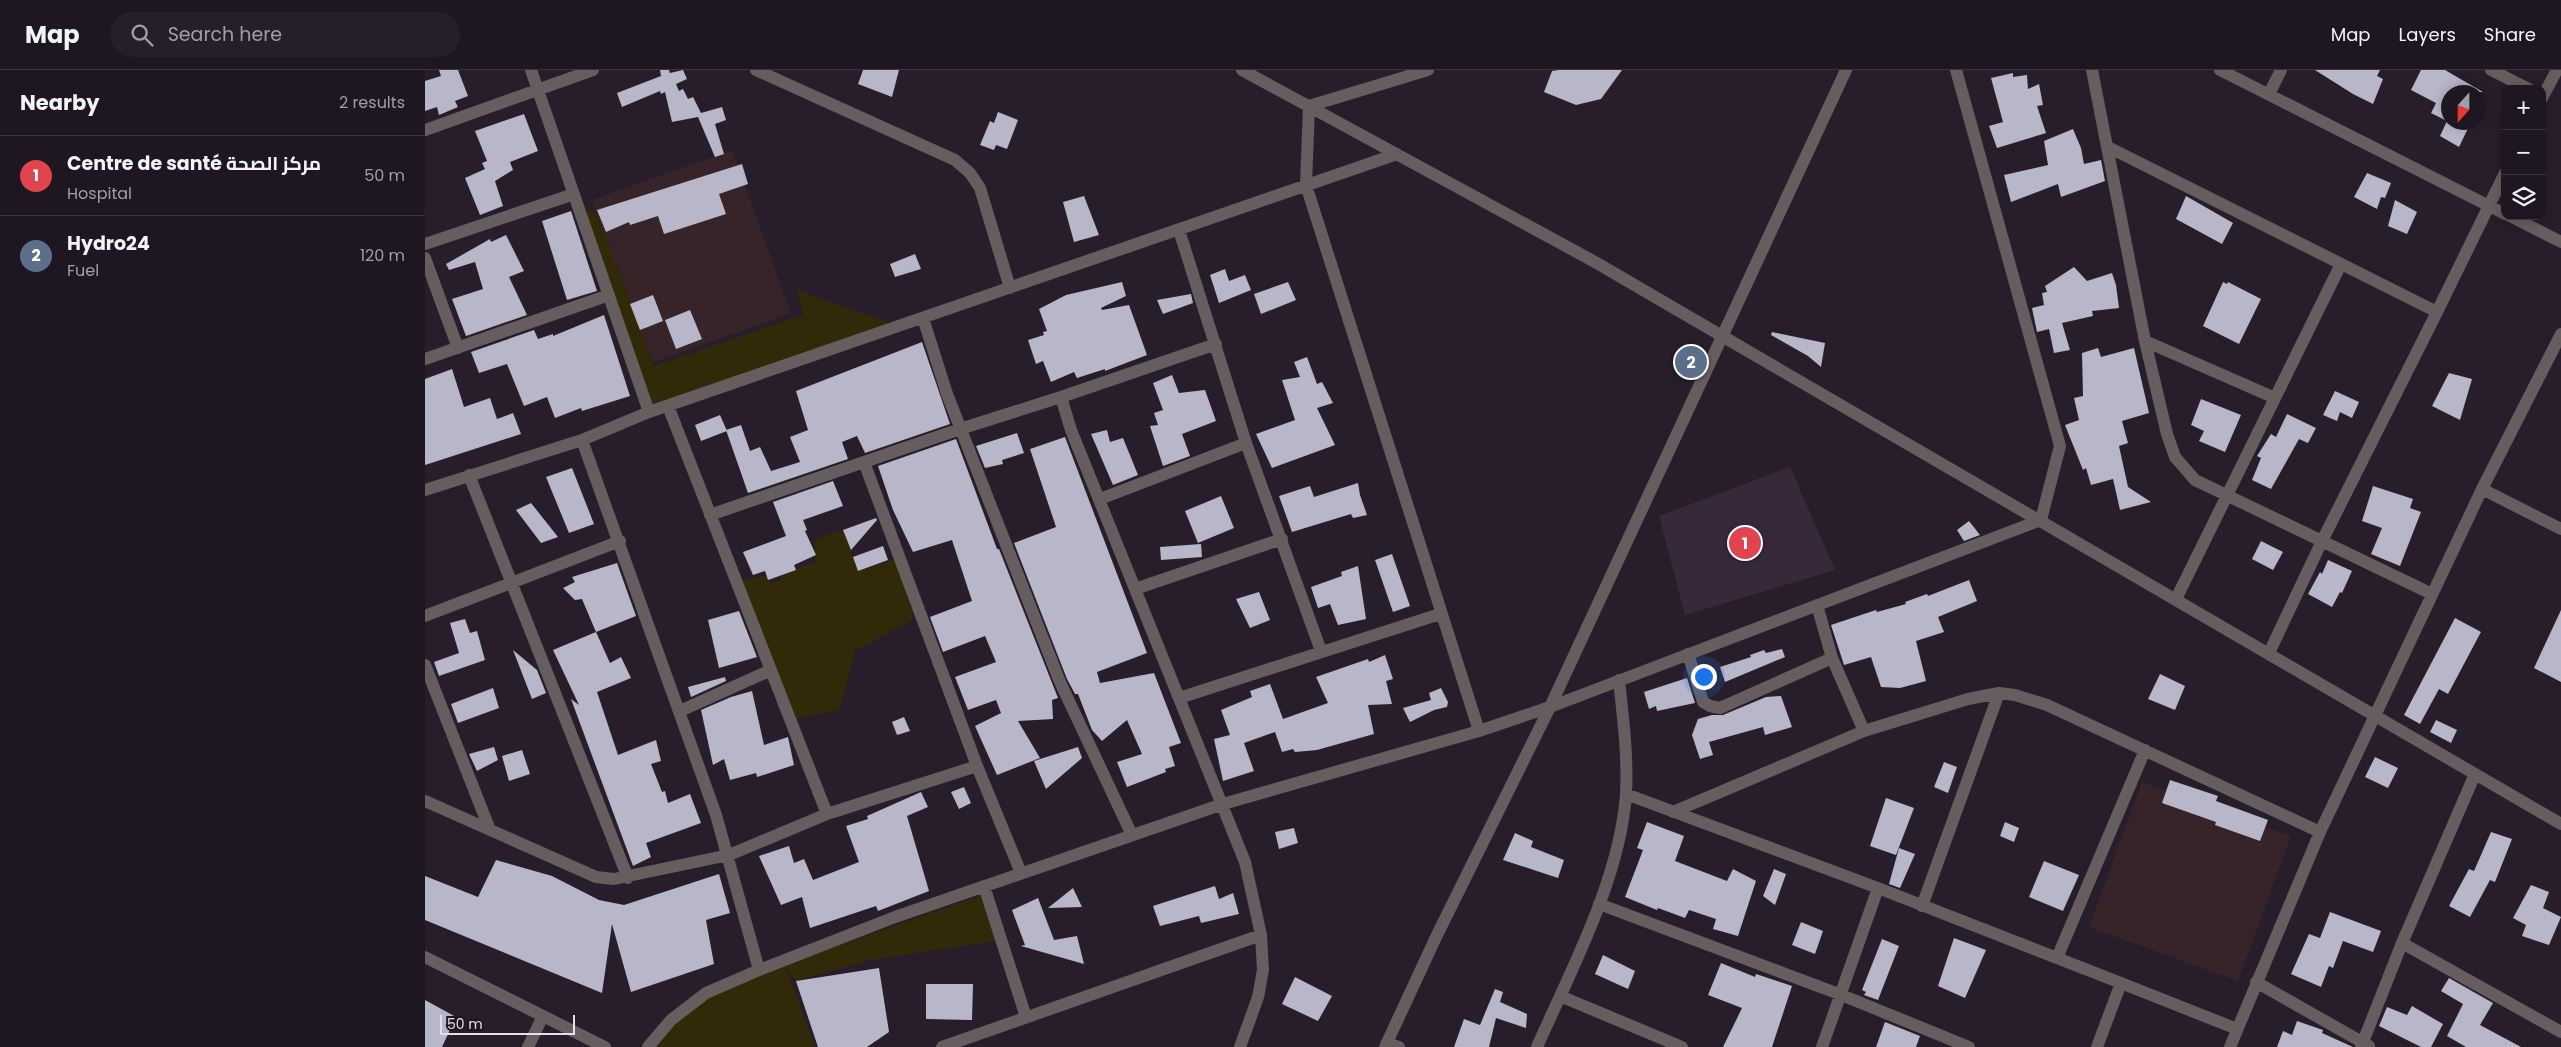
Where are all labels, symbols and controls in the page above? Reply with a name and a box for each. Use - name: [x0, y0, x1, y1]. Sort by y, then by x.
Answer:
- search box: [110, 12, 460, 57]
- text: Map: [25, 18, 80, 51]
- icon: search: [128, 21, 156, 49]
- text: Search here: [168, 21, 282, 48]
- text: Map: [2331, 22, 2371, 47]
- text: Layers: [2399, 22, 2456, 47]
- text: Share: [2484, 22, 2536, 47]
- north arrow: [2441, 85, 2486, 130]
- map controls: [2501, 85, 2546, 220]
- button: +: [2501, 85, 2546, 130]
- text: Nearby: [20, 88, 100, 117]
- text: 2 results: [339, 91, 405, 114]
- button: −: [2501, 130, 2546, 175]
- text: Centre de santé مركز الصحة: [67, 150, 321, 177]
- text: 1: [33, 164, 39, 187]
- text: 50 m: [364, 164, 405, 187]
- button: layers: [2501, 175, 2546, 220]
- text: Hospital: [67, 182, 132, 205]
- text: Hydro24: [67, 230, 150, 257]
- text: 2: [31, 244, 41, 267]
- text: 120 m: [360, 244, 405, 267]
- text: Fuel: [67, 259, 99, 282]
- pin: 2: [1675, 343, 1707, 381]
- pin: 1: [1729, 524, 1761, 562]
- your location: [1691, 664, 1717, 690]
- scale bar: [440, 1012, 575, 1035]
- text: 50 m: [447, 1014, 483, 1034]

